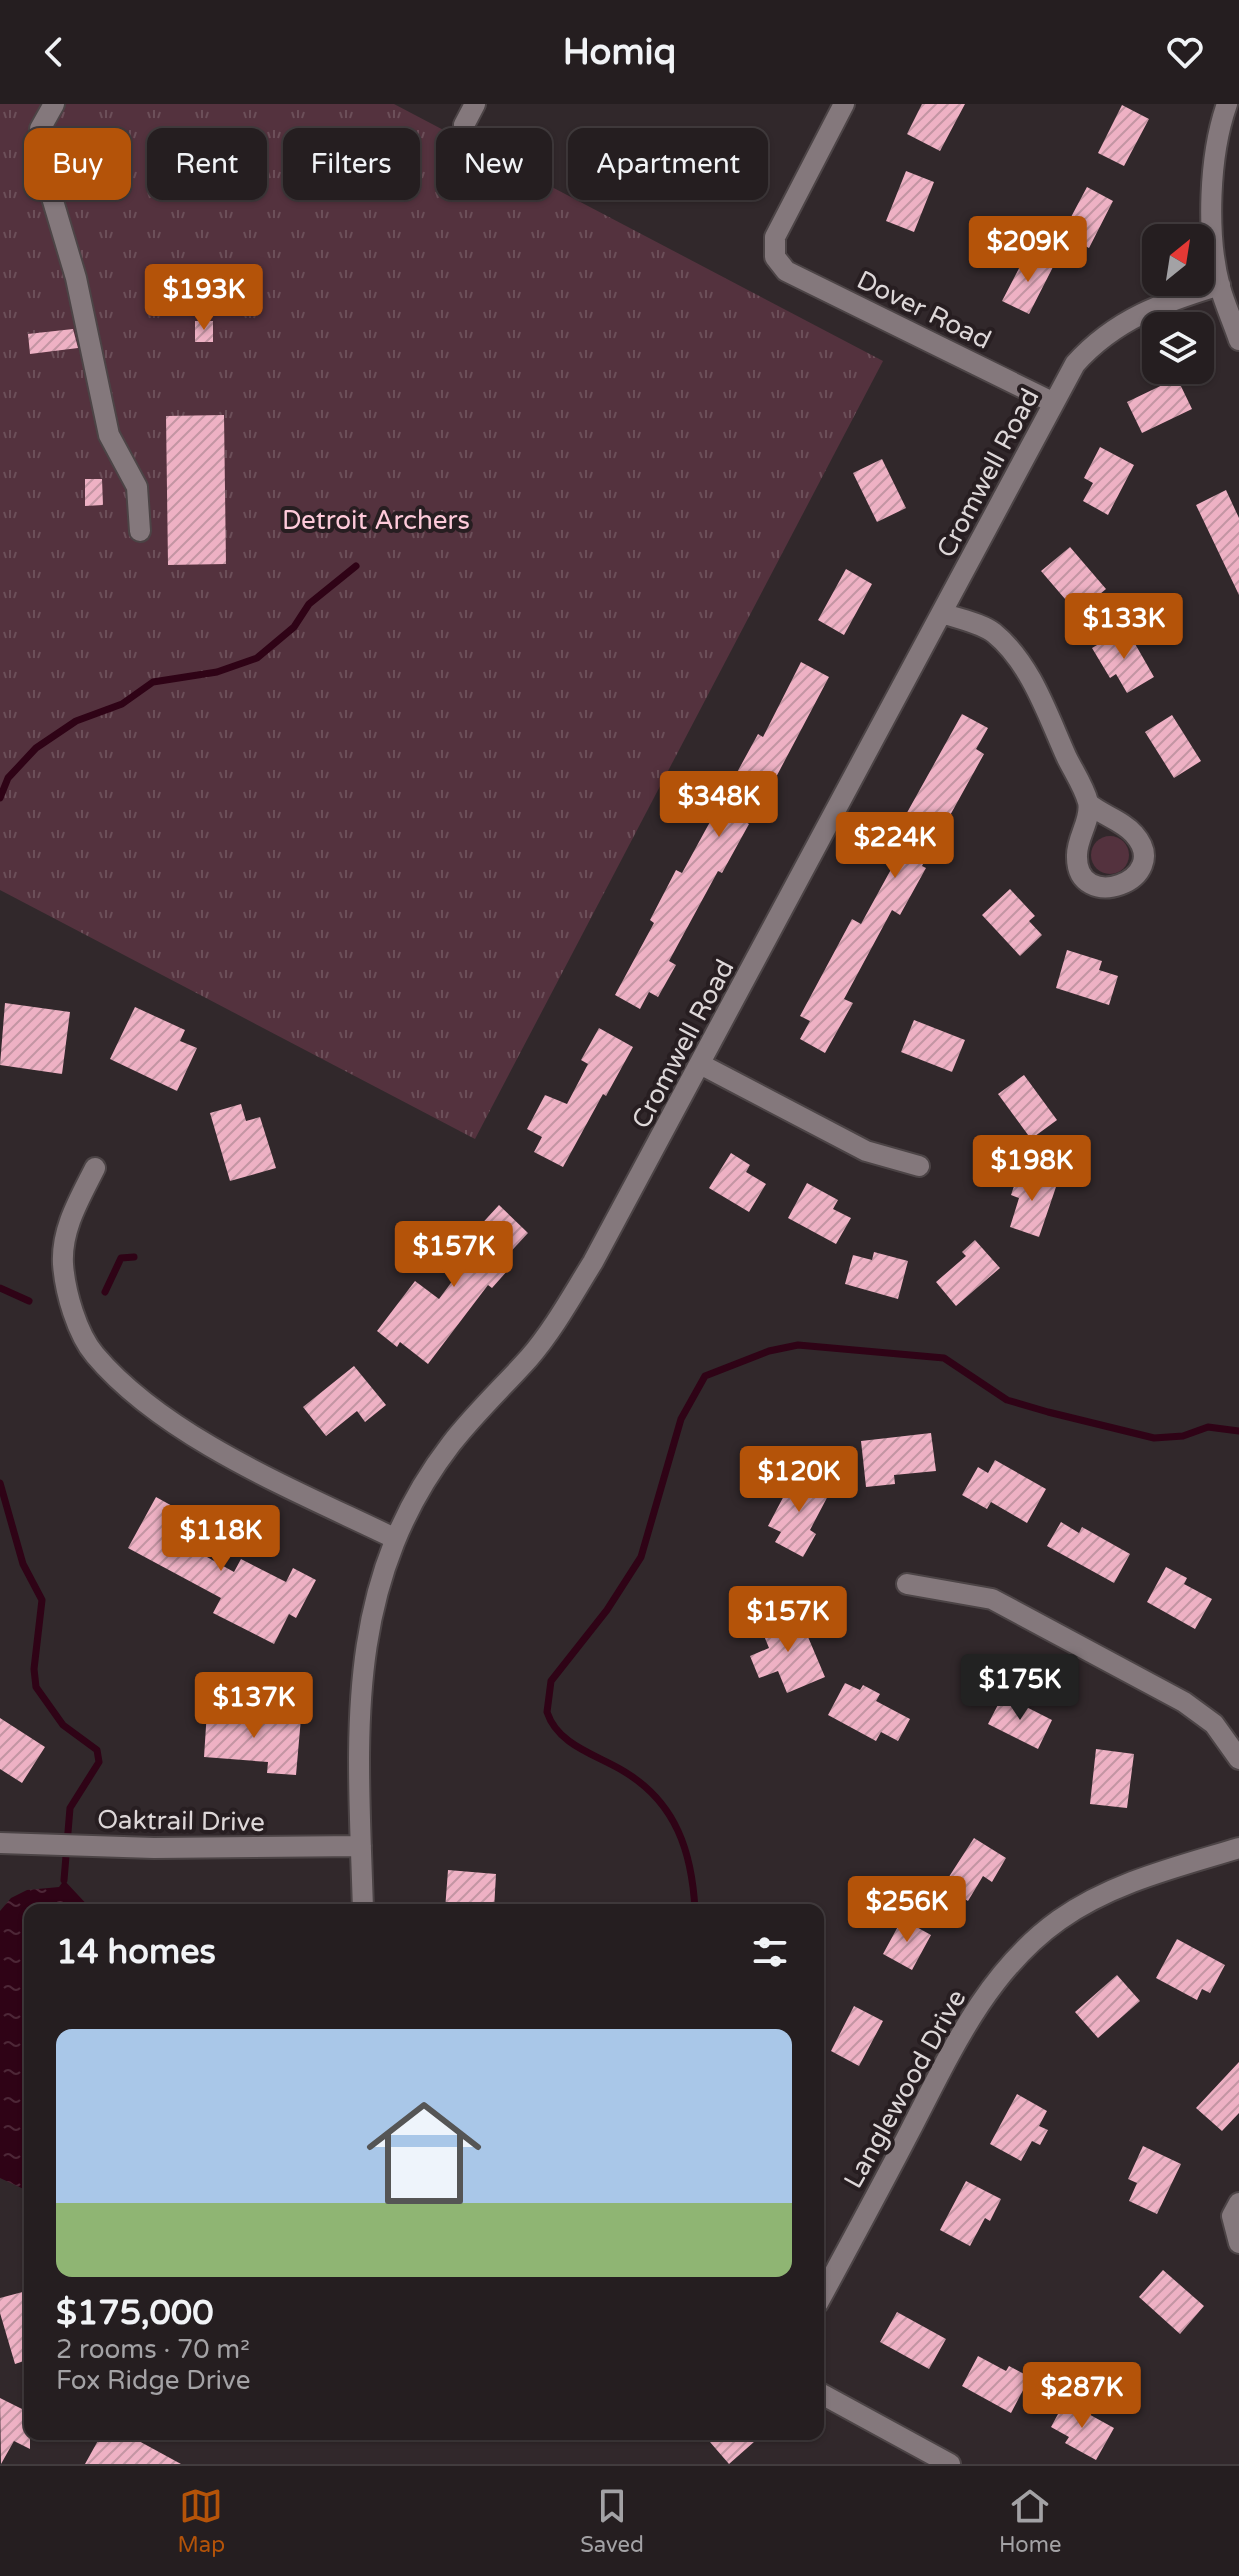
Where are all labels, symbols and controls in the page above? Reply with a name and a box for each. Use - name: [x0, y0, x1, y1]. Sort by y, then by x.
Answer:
- icon: back: [32, 30, 76, 74]
- icon: heart: [1163, 30, 1207, 74]
- text: Homiq: [563, 31, 676, 74]
- chip: Buy: [24, 128, 131, 200]
- chip: Rent: [147, 128, 267, 200]
- chip: Filters: [283, 128, 420, 200]
- chip: New: [436, 128, 552, 200]
- chip: Apartment: [568, 128, 768, 200]
- pin: $209K: [972, 216, 1084, 284]
- north arrow: [1142, 224, 1214, 296]
- map controls: [1142, 224, 1214, 384]
- text: $209K: [987, 226, 1069, 257]
- pin: $193K: [148, 264, 260, 332]
- street label: Dover Road: [852, 264, 996, 356]
- text: $193K: [163, 274, 245, 305]
- button: layers: [1142, 312, 1214, 384]
- street label: Cromwell Road: [930, 383, 1046, 563]
- park label: Detroit Archers: [282, 505, 470, 536]
- pin: $133K: [1068, 593, 1180, 661]
- text: $133K: [1083, 603, 1165, 634]
- pin: $348K: [663, 771, 775, 839]
- text: $348K: [678, 781, 760, 812]
- pin: $224K: [839, 812, 951, 880]
- text: $224K: [854, 822, 936, 853]
- street label: Cromwell Road: [625, 954, 741, 1134]
- pin: $198K: [976, 1135, 1088, 1203]
- text: $198K: [991, 1145, 1073, 1176]
- pin: $157K: [398, 1221, 510, 1289]
- text: $157K: [413, 1231, 495, 1262]
- pin: $120K: [743, 1446, 855, 1514]
- text: $120K: [758, 1456, 840, 1487]
- pin: $118K: [165, 1505, 277, 1573]
- text: $118K: [180, 1515, 262, 1546]
- pin: $157K: [732, 1586, 844, 1654]
- text: $157K: [747, 1596, 829, 1627]
- pin: $175K: [964, 1654, 1076, 1722]
- text: $175K: [979, 1664, 1061, 1695]
- pin: $137K: [198, 1672, 310, 1740]
- text: $137K: [213, 1682, 295, 1713]
- street label: Oaktrail Drive: [97, 1804, 265, 1838]
- pin: $256K: [851, 1876, 963, 1944]
- text: $256K: [866, 1886, 948, 1917]
- icon: filters: [748, 1930, 792, 1974]
- text: 14 homes: [56, 1932, 216, 1973]
- street label: Langlewood Drive: [838, 1984, 972, 2194]
- icon: home: [352, 2081, 496, 2225]
- text: $175,000: [56, 2293, 214, 2334]
- text: 2 rooms · 70 m²: [56, 2334, 250, 2365]
- pin: $287K: [1026, 2362, 1138, 2430]
- text: Fox Ridge Drive: [56, 2365, 250, 2396]
- text: $287K: [1041, 2372, 1123, 2403]
- tab: Map: [178, 2484, 225, 2558]
- tab: Saved: [580, 2484, 644, 2558]
- tab: Home: [999, 2484, 1061, 2558]

